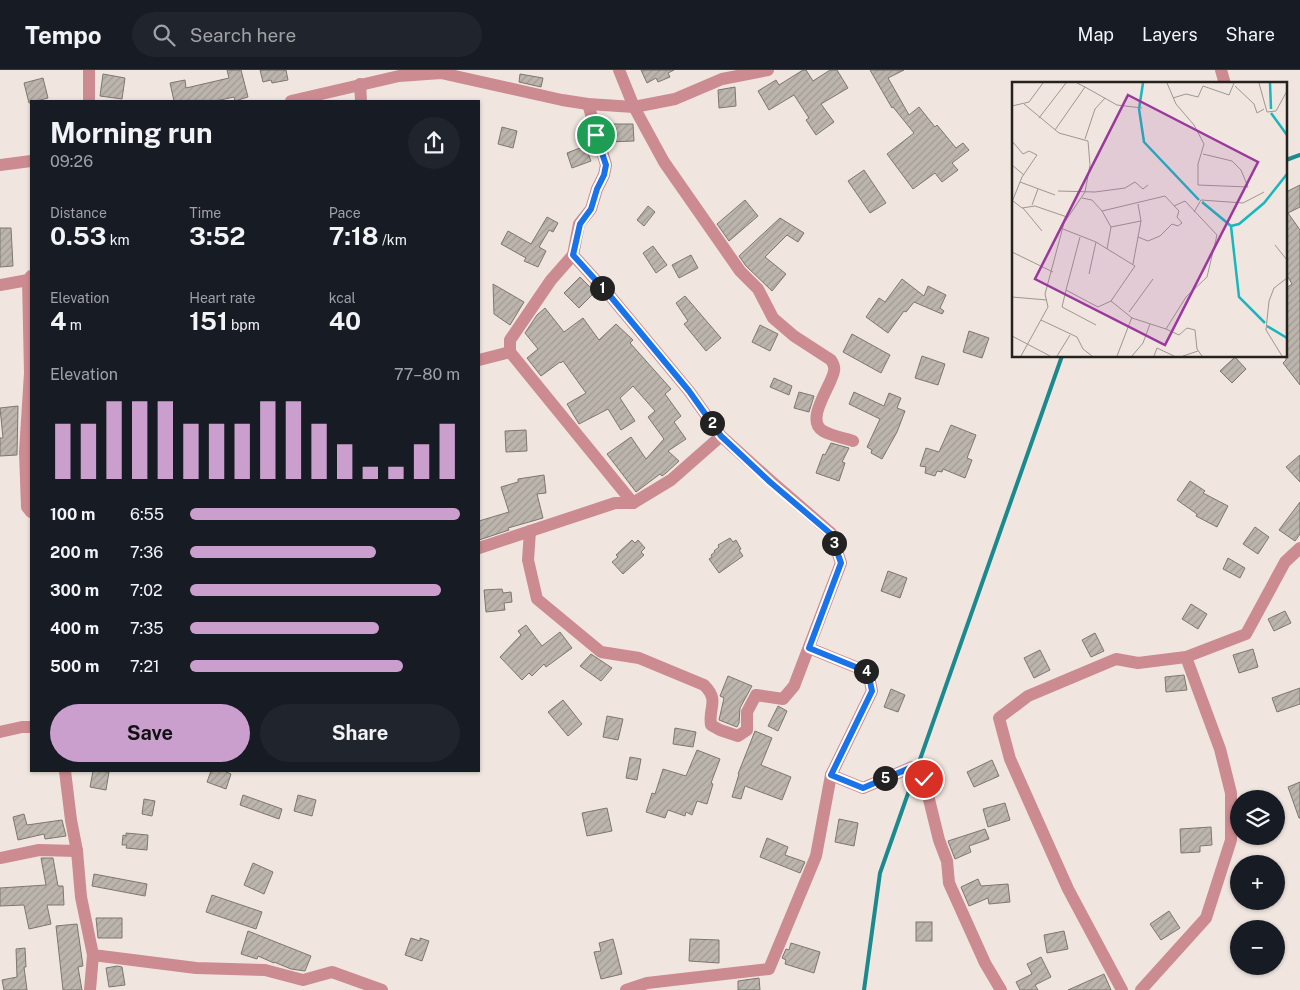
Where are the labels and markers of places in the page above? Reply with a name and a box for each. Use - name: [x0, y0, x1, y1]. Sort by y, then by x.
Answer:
- pin: [575, 114, 617, 156]
- pin: 1: [590, 276, 614, 300]
- pin: 2: [700, 410, 724, 436]
- pin: 3: [822, 530, 846, 556]
- pin: 4: [854, 658, 878, 684]
- pin: [903, 758, 945, 800]
- pin: 5: [872, 766, 898, 790]

